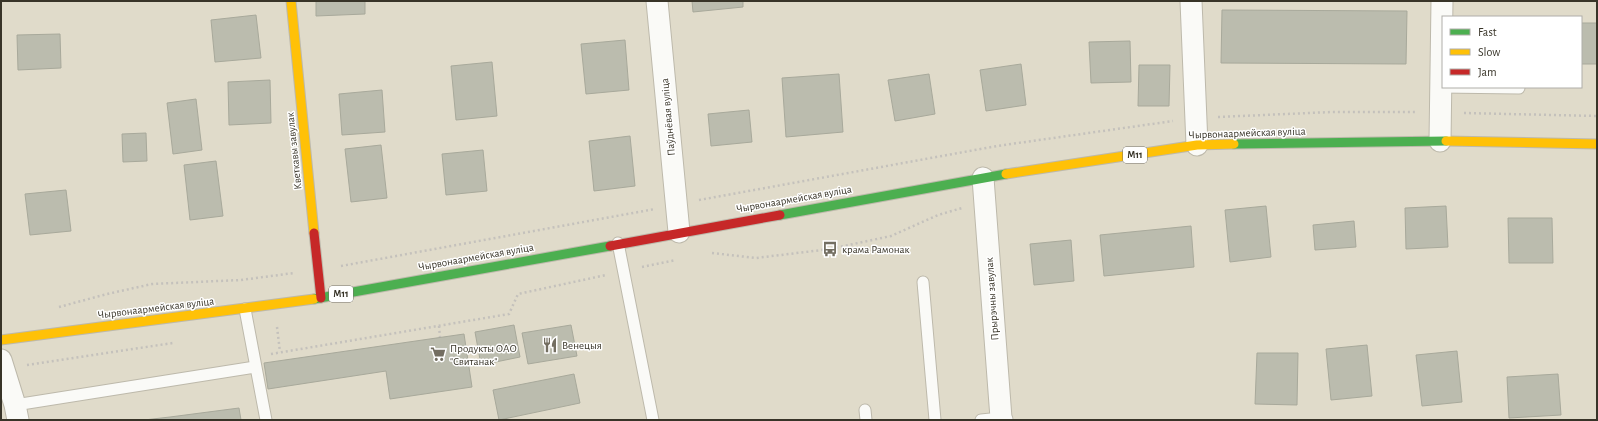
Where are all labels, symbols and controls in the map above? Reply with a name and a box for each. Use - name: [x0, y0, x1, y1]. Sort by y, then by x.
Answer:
- legend: [1442, 16, 1582, 88]
- text: Fast: [1478, 26, 1497, 38]
- text: Slow: [1478, 46, 1500, 58]
- text: Jam: [1478, 66, 1497, 78]
- street label: Паўднёвая вуліца: [659, 78, 677, 156]
- street label: Кветкавы завулак: [284, 112, 304, 190]
- street label: Чырвонаармейская вуліца: [1188, 125, 1306, 141]
- road number: М11: [1123, 147, 1147, 163]
- street label: Чырвонаармейская вуліца: [735, 183, 853, 215]
- bus stop icon: крама Рамонак: [821, 240, 839, 258]
- street label: Чырвонаармейская вуліца: [417, 241, 535, 273]
- place label: крама Рамонак: [842, 244, 910, 255]
- street label: Прырэчны завулак: [984, 257, 1000, 341]
- road number: М11: [329, 286, 353, 302]
- street label: Чырвонаармейская вуліца: [97, 295, 215, 321]
- restaurant icon: Венецыя: [541, 336, 559, 354]
- place label: Венецыя: [562, 340, 602, 351]
- place label: Продукты ОАО "Свитанак": [450, 343, 517, 367]
- supermarket icon: Продукты ОАО "Свитанак": [429, 345, 447, 363]

